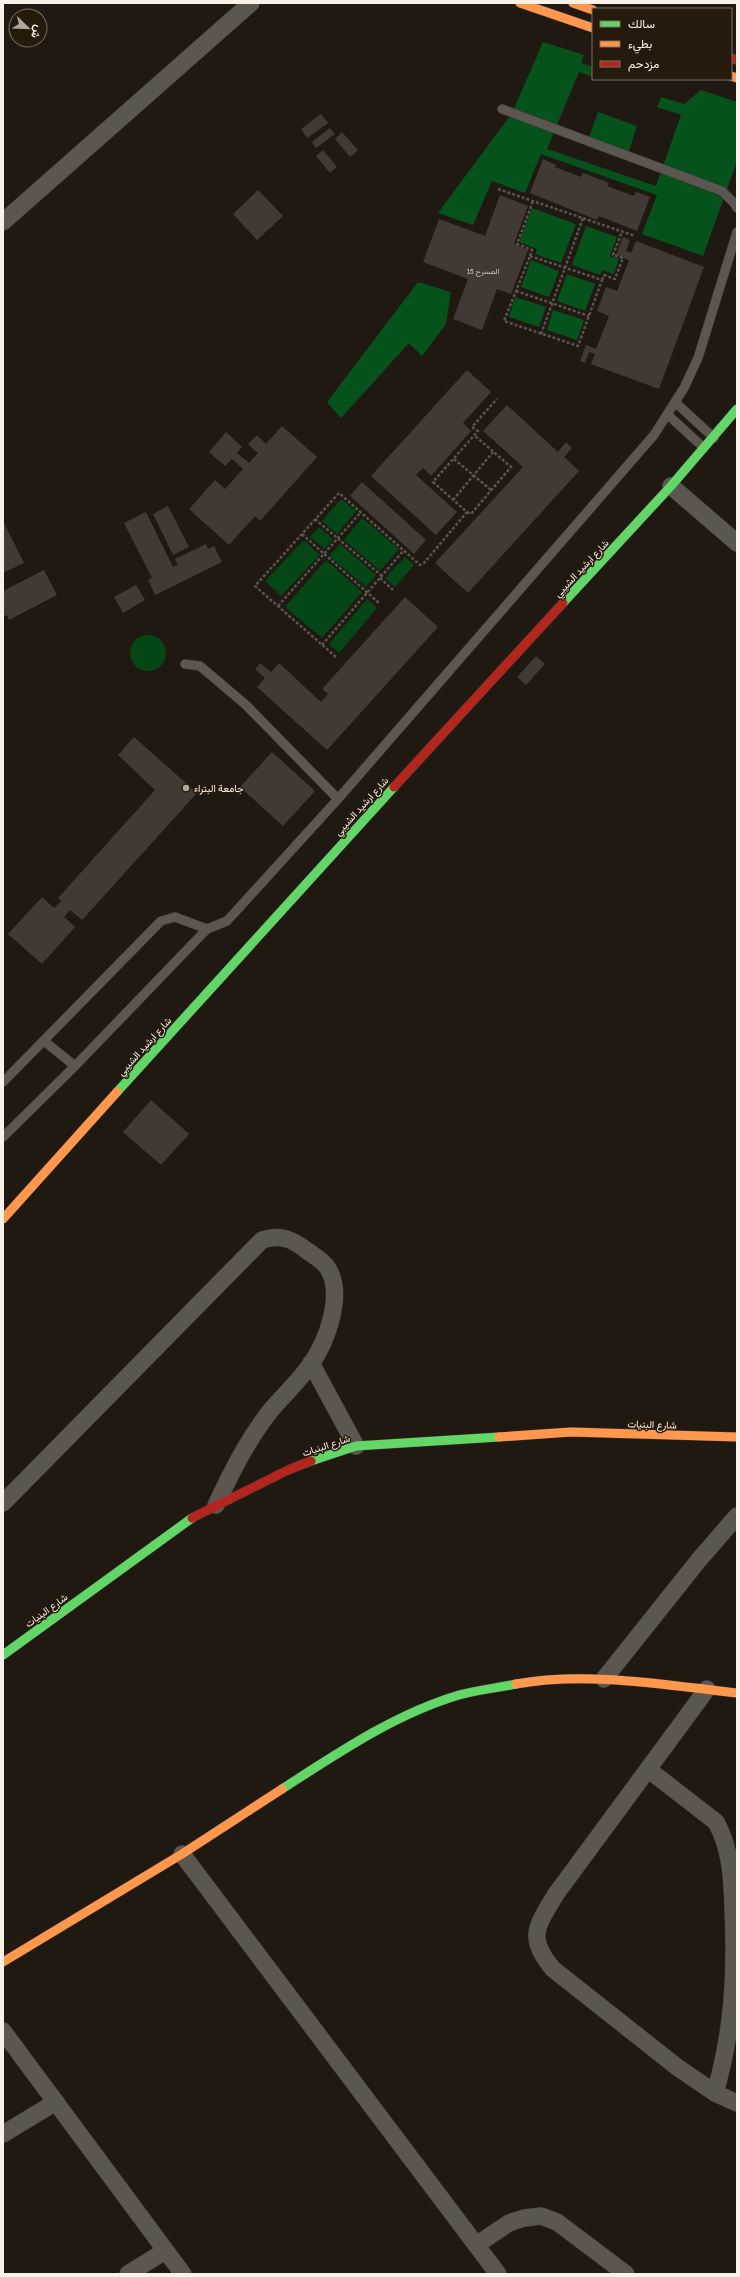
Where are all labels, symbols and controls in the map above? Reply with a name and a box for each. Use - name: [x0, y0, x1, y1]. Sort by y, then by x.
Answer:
- north arrow: [8, 8, 48, 48]
- legend: [592, 8, 732, 80]
- text: سالك: [628, 16, 655, 32]
- text: ش: [28, 23, 46, 41]
- text: بطيء: [628, 36, 652, 54]
- text: مزدحم: [628, 56, 659, 72]
- house number: 15 المسرح: [466, 266, 500, 277]
- street label: شارع ارشيد الشيبي: [551, 537, 613, 601]
- street label: شارع ارشيد الشيبي: [332, 774, 393, 840]
- place label: جامعة البتراء: [194, 782, 244, 795]
- marker: جامعة البتراء: [181, 783, 191, 793]
- street label: شارع ارشيد الشيبي: [115, 1014, 176, 1080]
- street label: شارع البنيات: [627, 1417, 677, 1432]
- street label: شارع البنيات: [301, 1432, 352, 1459]
- street label: شارع البنيات: [22, 1591, 70, 1630]

